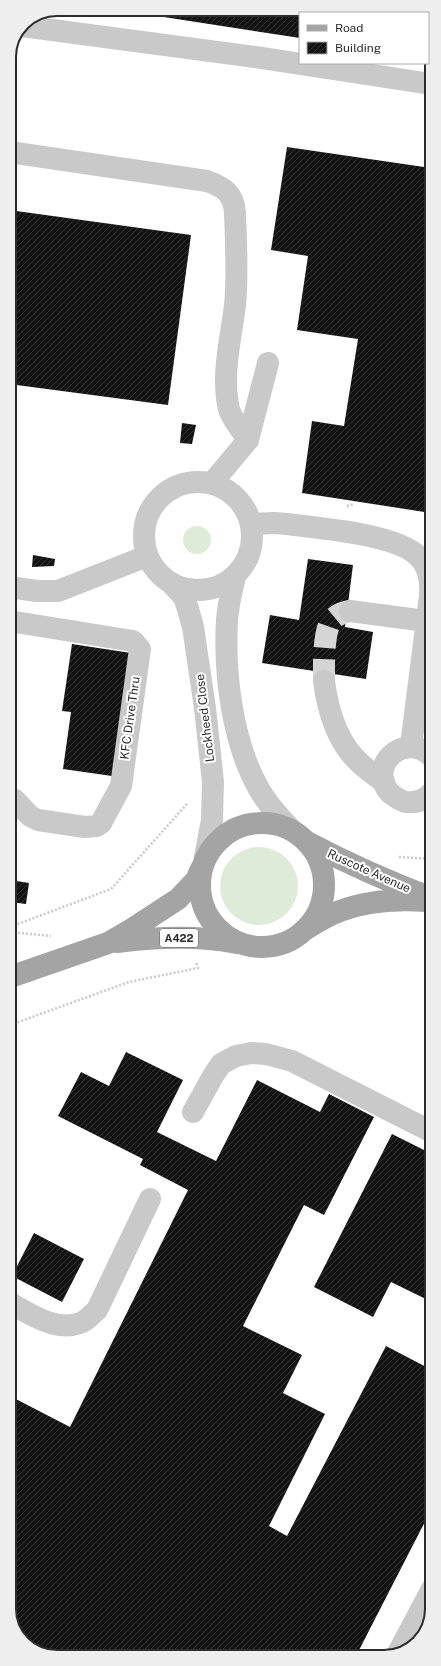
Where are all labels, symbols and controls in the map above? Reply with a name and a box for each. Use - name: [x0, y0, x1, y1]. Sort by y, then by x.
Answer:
- legend: [299, 12, 429, 64]
- text: Road: [335, 21, 363, 35]
- text: Building: [335, 41, 381, 55]
- street label: Lockheed Close: [193, 673, 217, 763]
- street label: KFC Drive Thru: [117, 676, 143, 760]
- street label: Ruscote Avenue: [325, 846, 413, 896]
- road number: A422: [160, 929, 198, 947]

